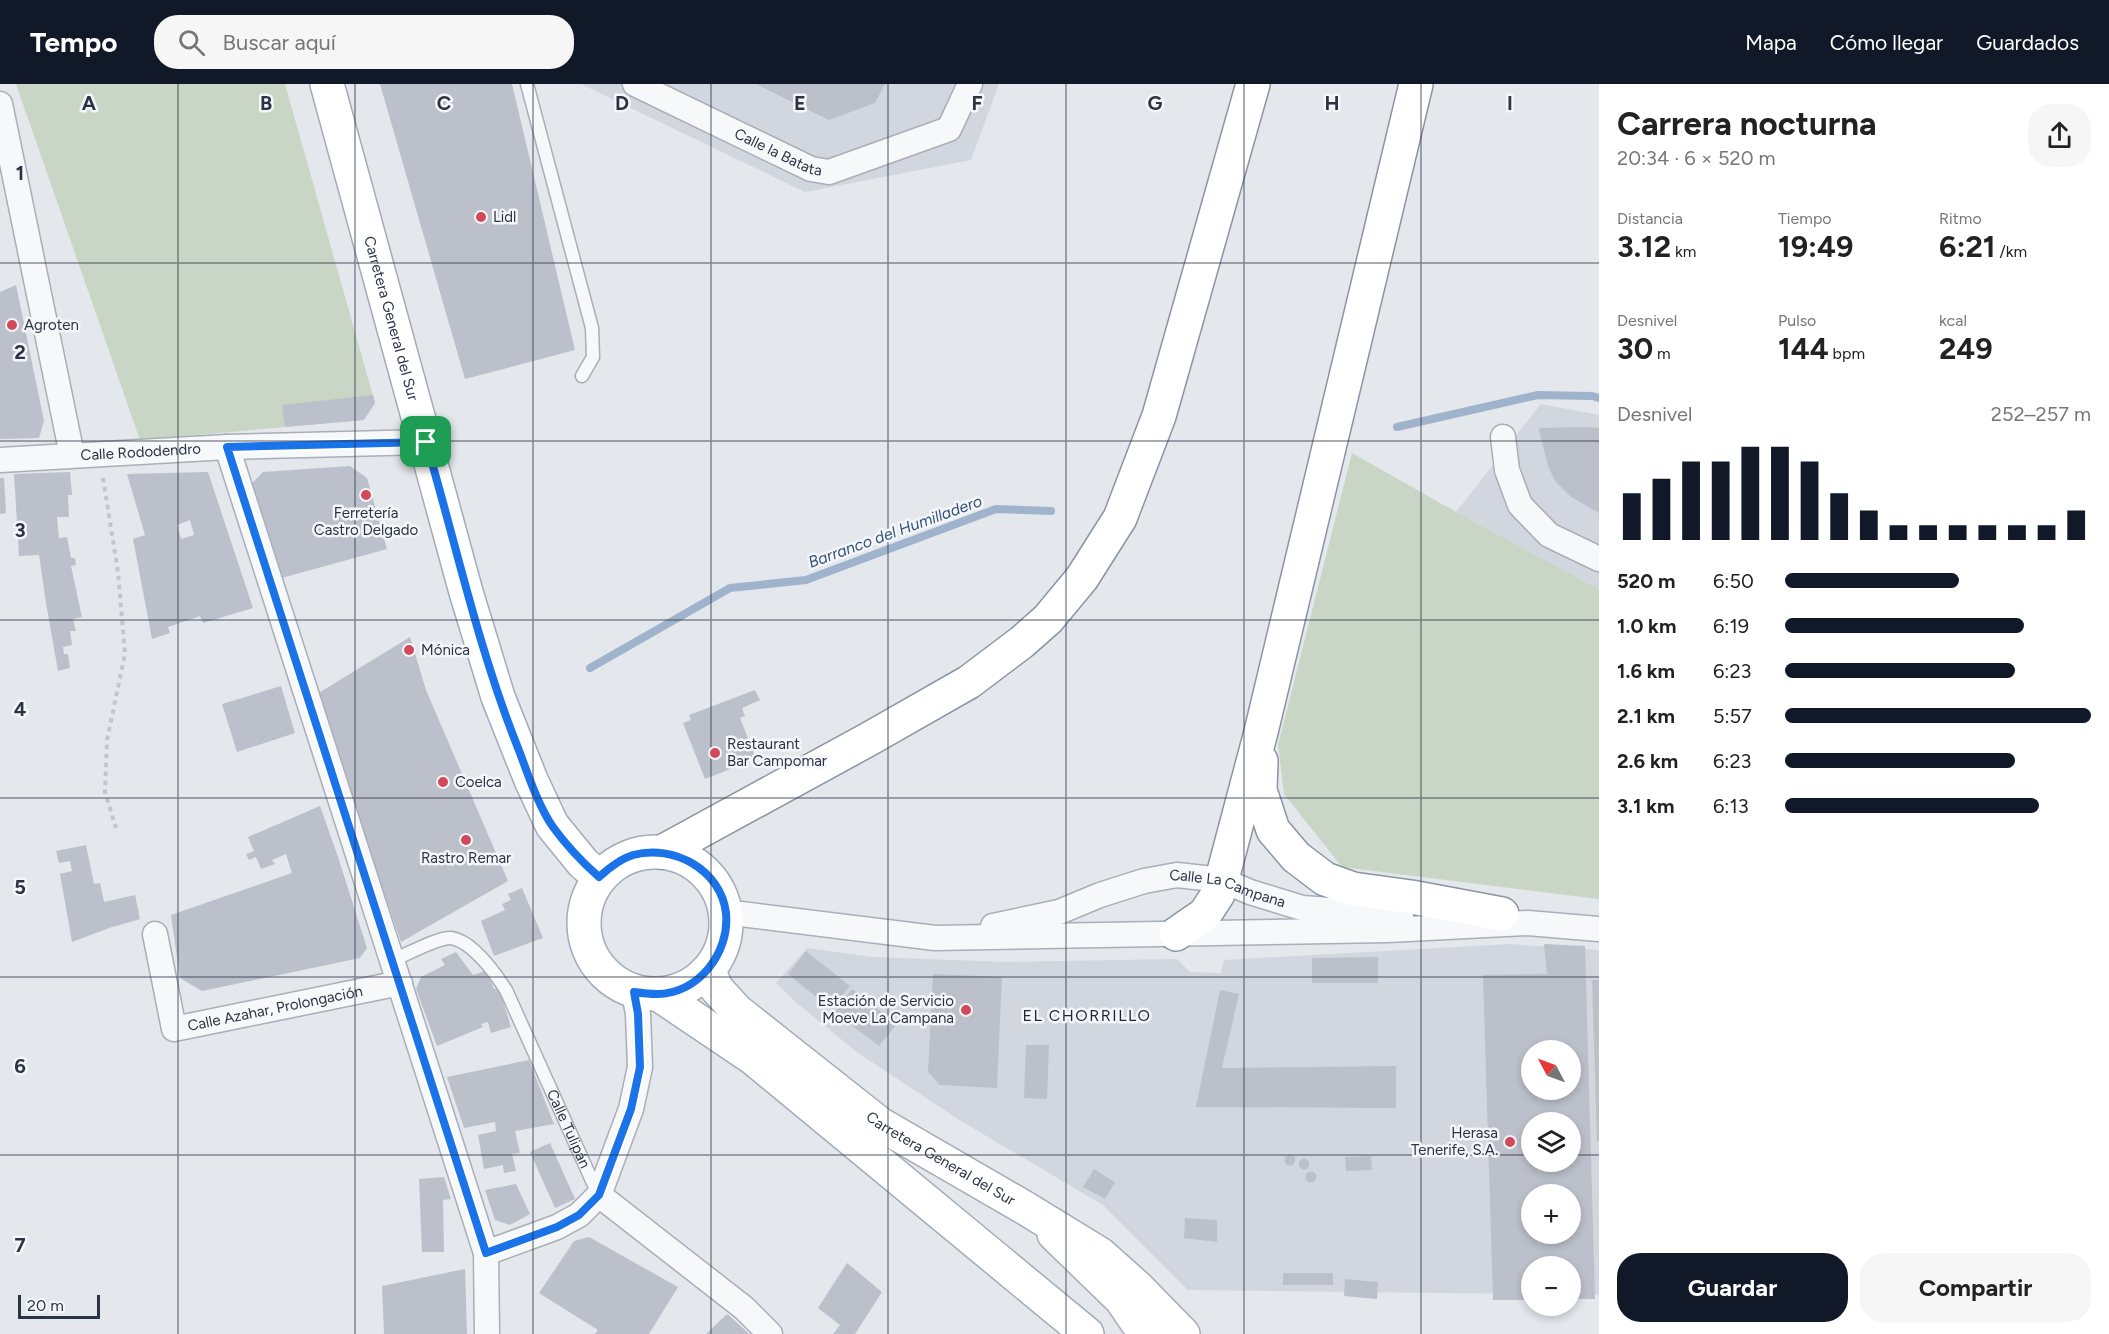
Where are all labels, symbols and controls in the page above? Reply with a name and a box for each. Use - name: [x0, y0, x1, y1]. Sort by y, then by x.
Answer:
- search box: [154, 15, 574, 69]
- text: Tempo: [30, 25, 118, 59]
- icon: search: [175, 26, 208, 59]
- text: Buscar aquí: [223, 29, 336, 56]
- text: Mapa: [1745, 30, 1797, 55]
- text: Cómo llegar: [1830, 30, 1943, 55]
- text: Guardados: [1976, 30, 2079, 55]
- text: A: [82, 91, 97, 115]
- text: B: [260, 91, 272, 115]
- text: C: [437, 91, 451, 115]
- text: D: [615, 91, 629, 115]
- text: E: [794, 91, 806, 115]
- text: F: [971, 91, 983, 115]
- text: G: [1148, 91, 1163, 115]
- text: H: [1325, 91, 1340, 115]
- text: I: [1507, 91, 1513, 115]
- text: Carrera nocturna: [1617, 104, 1877, 143]
- button: share: [2028, 104, 2091, 167]
- street label: Calle la Batata: [731, 124, 823, 180]
- text: 20:34 · 6 × 520 m: [1617, 146, 1775, 170]
- text: 1: [16, 161, 24, 185]
- place label: Lidl: [493, 208, 516, 226]
- text: Distancia: [1617, 209, 1683, 228]
- text: Tiempo: [1778, 209, 1832, 228]
- text: Ritmo: [1939, 209, 1982, 228]
- marker: Lidl: [474, 210, 488, 224]
- text: 3.12: [1617, 228, 1671, 265]
- text: 19:49: [1778, 228, 1853, 265]
- text: 6:21: [1939, 228, 1995, 265]
- street label: Carretera General del Sur: [360, 234, 422, 403]
- text: km: [1671, 242, 1696, 261]
- text: /km: [1995, 242, 2027, 261]
- text: Desnivel: [1617, 311, 1677, 330]
- text: Pulso: [1778, 311, 1816, 330]
- text: kcal: [1939, 311, 1967, 330]
- place label: Agroten: [24, 316, 79, 334]
- marker: Agroten: [5, 318, 19, 332]
- text: 30: [1617, 330, 1653, 367]
- text: 144: [1778, 330, 1829, 367]
- text: 249: [1939, 330, 1993, 367]
- text: 2: [14, 340, 26, 364]
- text: m: [1653, 344, 1671, 363]
- text: bpm: [1829, 344, 1865, 363]
- text: Desnivel: [1617, 402, 1692, 426]
- text: 252–257 m: [1991, 402, 2091, 426]
- pin: [400, 416, 451, 467]
- icon: arrive: [409, 425, 442, 458]
- street label: Calle Rododendro: [80, 439, 202, 464]
- marker: Ferretería Castro Delgado: [359, 488, 373, 502]
- water label: Barranco del Humilladero: [806, 491, 985, 572]
- place label: Ferretería Castro Delgado: [314, 504, 418, 539]
- text: 3: [14, 518, 26, 542]
- text: 520 m: [1617, 569, 1675, 593]
- text: 6:50: [1713, 569, 1754, 593]
- text: 1.0 km: [1617, 614, 1676, 638]
- text: 6:19: [1713, 614, 1749, 638]
- place label: Mónica: [421, 641, 470, 659]
- marker: Mónica: [402, 643, 416, 657]
- text: 1.6 km: [1617, 659, 1675, 683]
- text: 6:23: [1713, 659, 1751, 683]
- text: 4: [14, 697, 27, 721]
- text: 2.1 km: [1617, 704, 1675, 728]
- text: 5:57: [1713, 704, 1752, 728]
- place label: Restaurant Bar Campomar: [727, 735, 827, 770]
- marker: Restaurant Bar Campomar: [708, 746, 722, 760]
- text: 2.6 km: [1617, 749, 1678, 773]
- text: 6:23: [1713, 749, 1751, 773]
- place label: Coelca: [455, 773, 502, 791]
- marker: Coelca: [436, 775, 450, 789]
- text: 3.1 km: [1617, 794, 1674, 818]
- text: 6:13: [1713, 794, 1749, 818]
- marker: Rastro Remar: [459, 833, 473, 847]
- place label: Rastro Remar: [421, 849, 511, 867]
- street label: Calle La Campana: [1168, 866, 1288, 911]
- text: 5: [14, 875, 26, 899]
- street label: Calle Azahar, Prolongación: [186, 982, 364, 1035]
- place label: Estación de Servicio Moeve La Campana: [818, 992, 954, 1027]
- marker: Estación de Servicio Moeve La Campana: [959, 1003, 973, 1017]
- district label: EL CHORRILLO: [1023, 1006, 1151, 1025]
- north arrow: [1521, 1040, 1581, 1100]
- map controls: [1521, 1040, 1581, 1316]
- text: 6: [14, 1054, 26, 1078]
- street label: Calle Tulipán: [543, 1086, 594, 1171]
- street label: Carretera General del Sur: [863, 1108, 1018, 1209]
- button: layers: [1521, 1112, 1581, 1172]
- place label: Herasa Tenerife, S.A.: [1411, 1124, 1498, 1159]
- marker: Herasa Tenerife, S.A.: [1503, 1135, 1517, 1149]
- button: +: [1521, 1184, 1581, 1244]
- text: 7: [14, 1233, 26, 1257]
- button: Guardar: [1617, 1253, 1848, 1322]
- button: Compartir: [1860, 1253, 2091, 1322]
- button: −: [1521, 1256, 1581, 1316]
- scale bar: [18, 1292, 100, 1320]
- text: 20 m: [27, 1296, 64, 1315]

